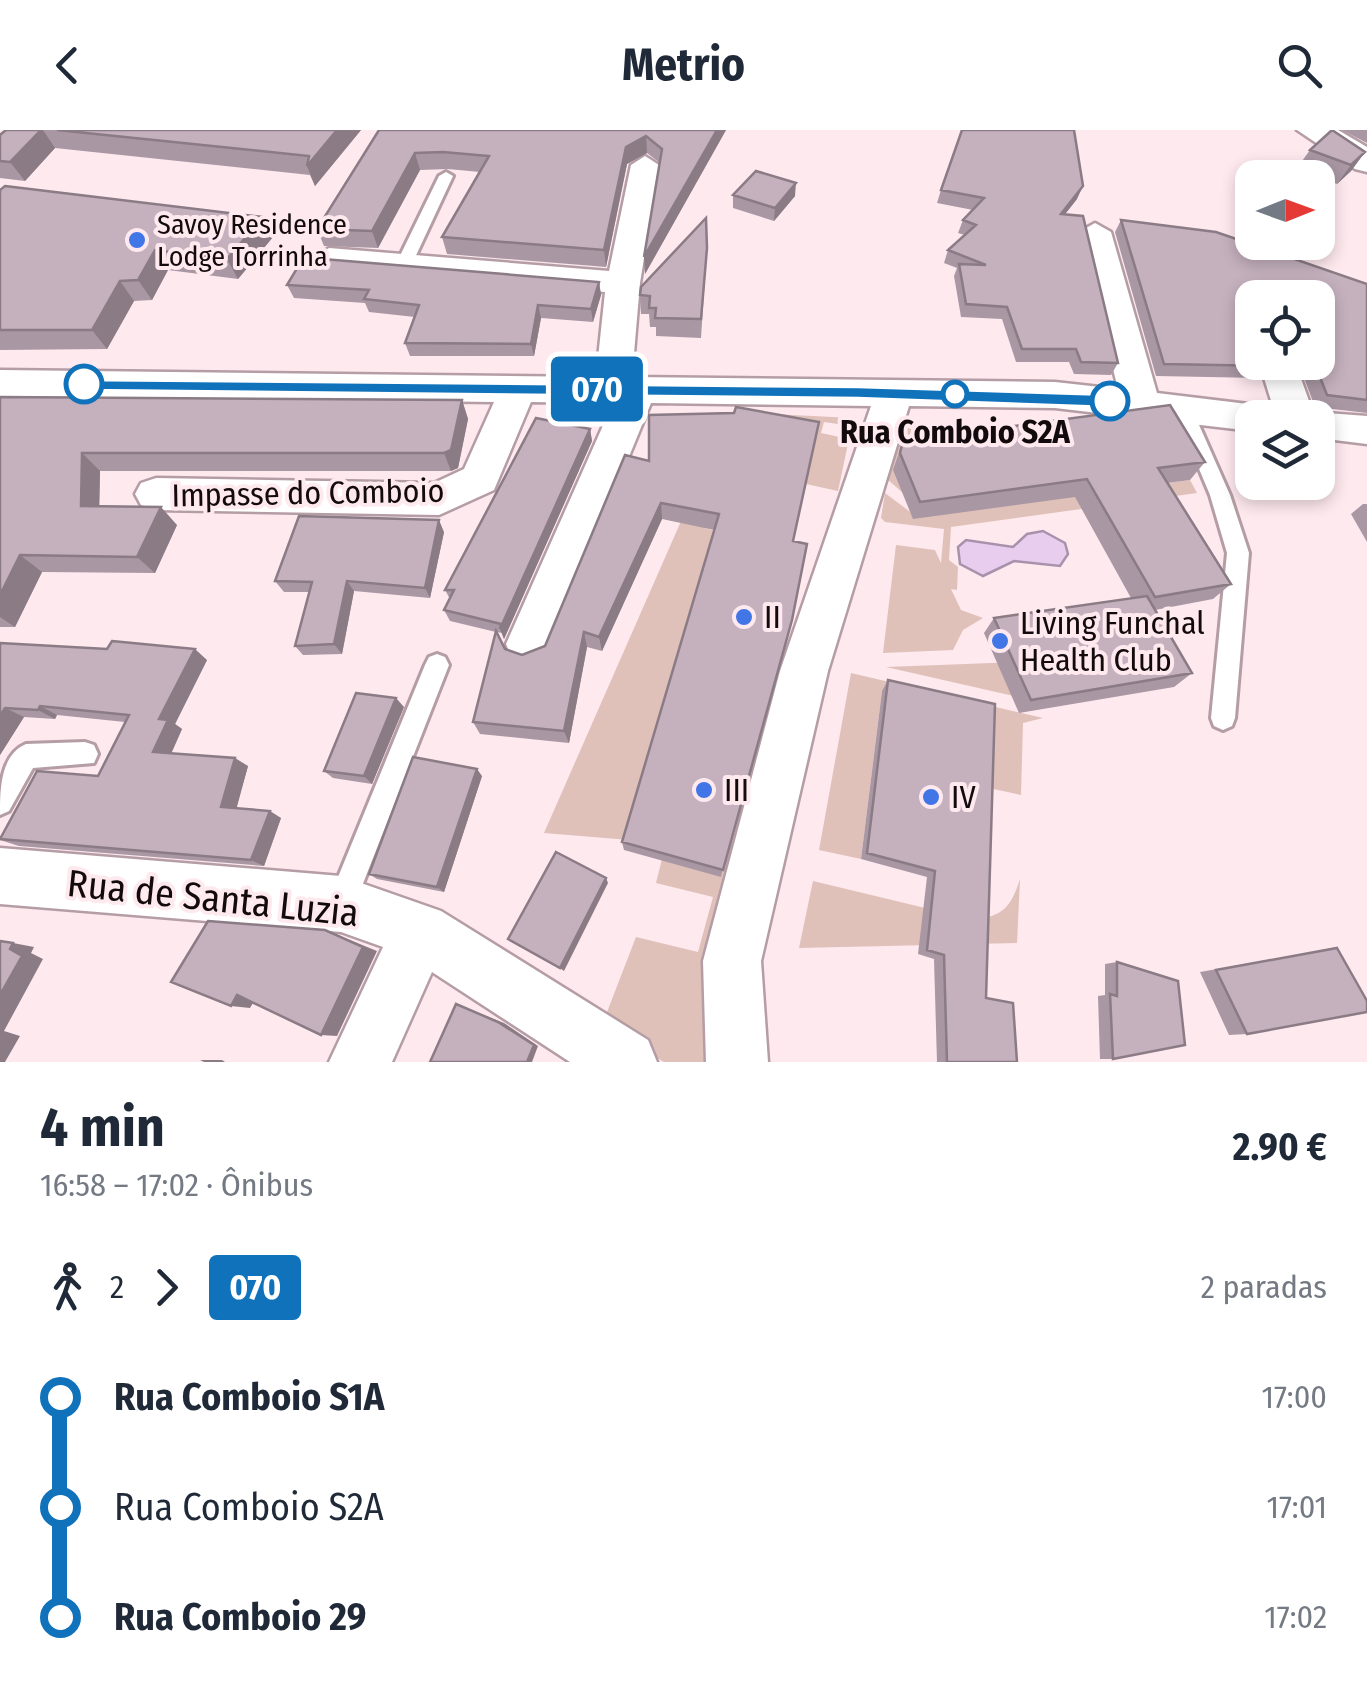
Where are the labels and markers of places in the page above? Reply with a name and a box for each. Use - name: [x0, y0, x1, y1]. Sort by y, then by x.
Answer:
- place label: Savoy Residence Lodge Torrinha: [157, 208, 347, 273]
- marker: Savoy Residence Lodge Torrinha: [126, 229, 148, 251]
- unlabelled marker: [65, 365, 103, 403]
- marker: Rua Comboio S2A: [942, 381, 968, 407]
- unlabelled marker: [1091, 382, 1129, 420]
- place label: Rua Comboio S2A: [840, 413, 1071, 451]
- place label: II: [764, 598, 781, 636]
- place label: Living Funchal Health Club: [1020, 604, 1205, 679]
- marker: II: [733, 606, 755, 628]
- marker: Living Funchal Health Club: [989, 630, 1011, 652]
- place label: III: [724, 771, 749, 809]
- place label: IV: [951, 778, 976, 816]
- marker: III: [693, 779, 715, 801]
- marker: IV: [920, 786, 942, 808]

